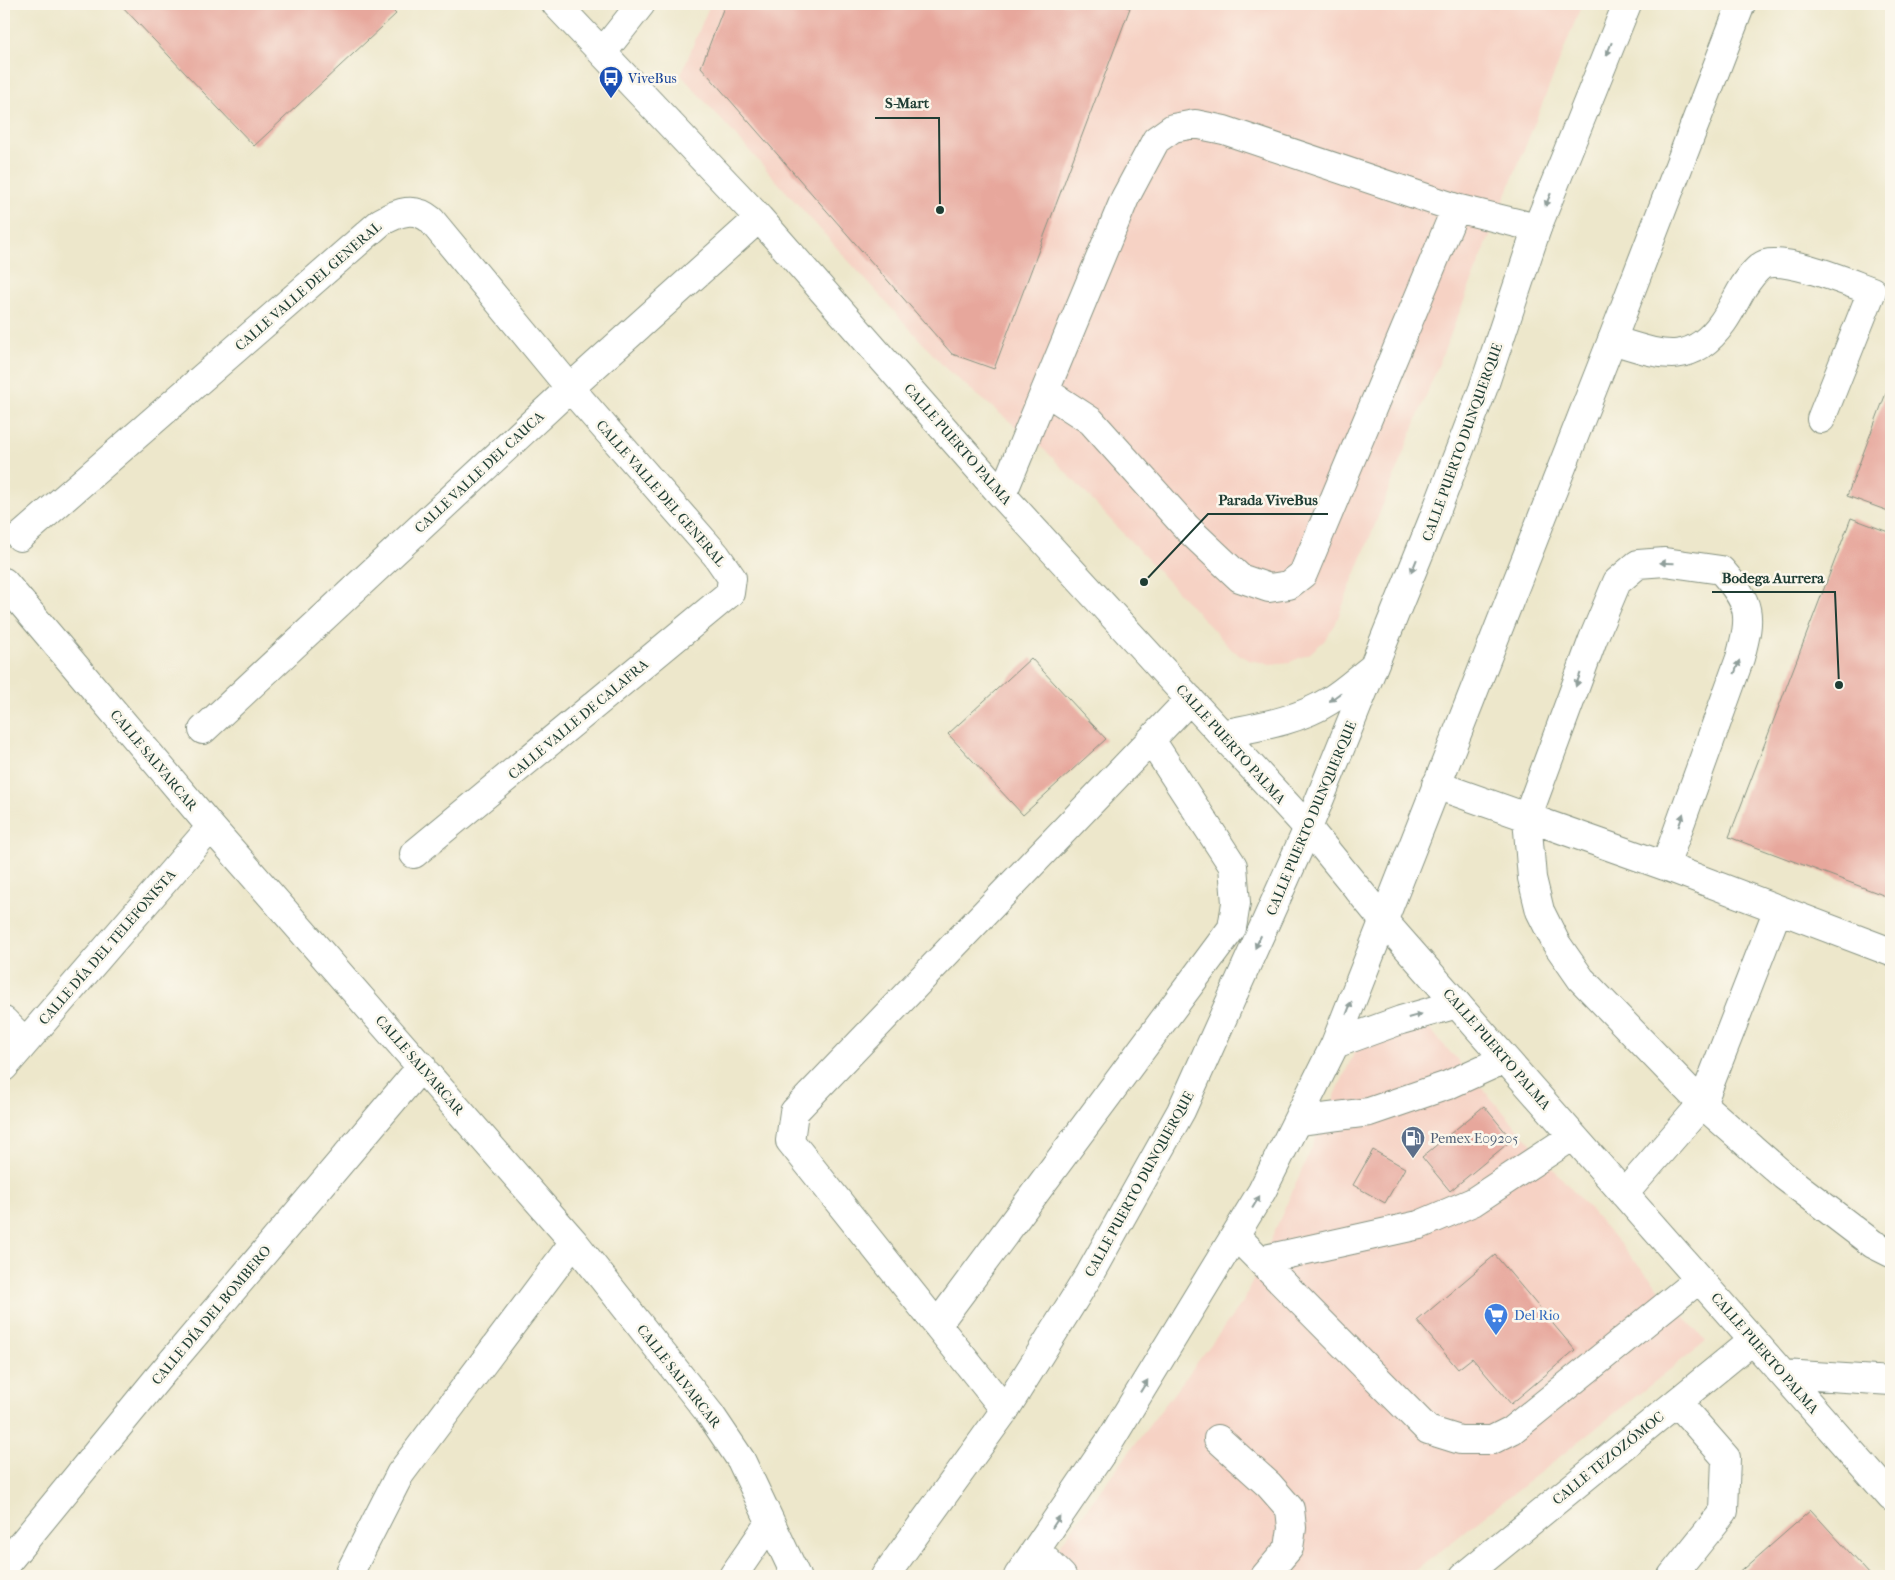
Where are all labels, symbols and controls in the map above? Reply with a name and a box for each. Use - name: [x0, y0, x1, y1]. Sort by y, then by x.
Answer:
- one-way arrow: [1604, 42, 1612, 56]
- bus stop icon: ViveBus: [598, 65, 624, 99]
- place label: ViveBus: [627, 70, 677, 87]
- callout: S-Mart: [875, 88, 939, 118]
- text: S-Mart: [885, 94, 930, 112]
- one-way arrow: [1544, 193, 1552, 207]
- street label: CALLE VALLE DEL GENERAL: [232, 218, 385, 355]
- street label: CALLE PUERTO DUNQUERQUE: [1419, 340, 1506, 544]
- street label: CALLE PUERTO PALMA: [900, 380, 1016, 509]
- street label: CALLE VALLE DEL CAUCA: [411, 407, 548, 537]
- street label: CALLE VALLE DEL GENERAL: [592, 417, 729, 570]
- callout: Parada ViveBus: [1208, 484, 1328, 514]
- text: Parada ViveBus: [1218, 491, 1318, 509]
- one-way arrow: [1659, 558, 1675, 566]
- one-way arrow: [1410, 559, 1418, 573]
- callout: Bodega Aurrera: [1712, 562, 1835, 592]
- text: Bodega Aurrera: [1722, 569, 1825, 587]
- street label: CALLE VALLE DE CALAFRA: [505, 655, 653, 783]
- one-way arrow: [1734, 660, 1741, 675]
- one-way arrow: [1574, 673, 1581, 688]
- street label: CALLE PUERTO PALMA: [1172, 681, 1290, 808]
- one-way arrow: [1328, 692, 1342, 702]
- street label: CALLE SALVARCAR: [107, 706, 201, 815]
- street label: CALLE PUERTO DUNQUERQUE: [1263, 718, 1360, 918]
- one-way arrow: [1677, 812, 1685, 827]
- street label: CALLE DÍA DEL TELEFONISTA: [35, 865, 180, 1028]
- one-way arrow: [1253, 935, 1261, 949]
- street label: CALLE PUERTO PALMA: [1439, 985, 1555, 1114]
- one-way arrow: [1346, 1001, 1353, 1016]
- street label: CALLE SALVARCAR: [372, 1012, 468, 1119]
- one-way arrow: [1407, 1012, 1422, 1020]
- street label: CALLE PUERTO DUNQUERQUE: [1081, 1088, 1198, 1280]
- fuel station icon: Pemex E09205: [1400, 1125, 1426, 1159]
- place label: Pemex E09205: [1430, 1130, 1518, 1147]
- one-way arrow: [1252, 1196, 1261, 1209]
- street label: CALLE DÍA DEL BOMBERO: [147, 1242, 275, 1388]
- street label: CALLE PUERTO PALMA: [1707, 1289, 1823, 1418]
- supermarket icon: Del Rio: [1483, 1302, 1509, 1336]
- place label: Del Rio: [1514, 1307, 1560, 1324]
- street label: CALLE SALVARCAR: [633, 1321, 725, 1432]
- one-way arrow: [1140, 1379, 1149, 1392]
- street label: CALLE TEZOZÓMOC: [1548, 1407, 1668, 1509]
- one-way arrow: [1051, 1515, 1061, 1529]

